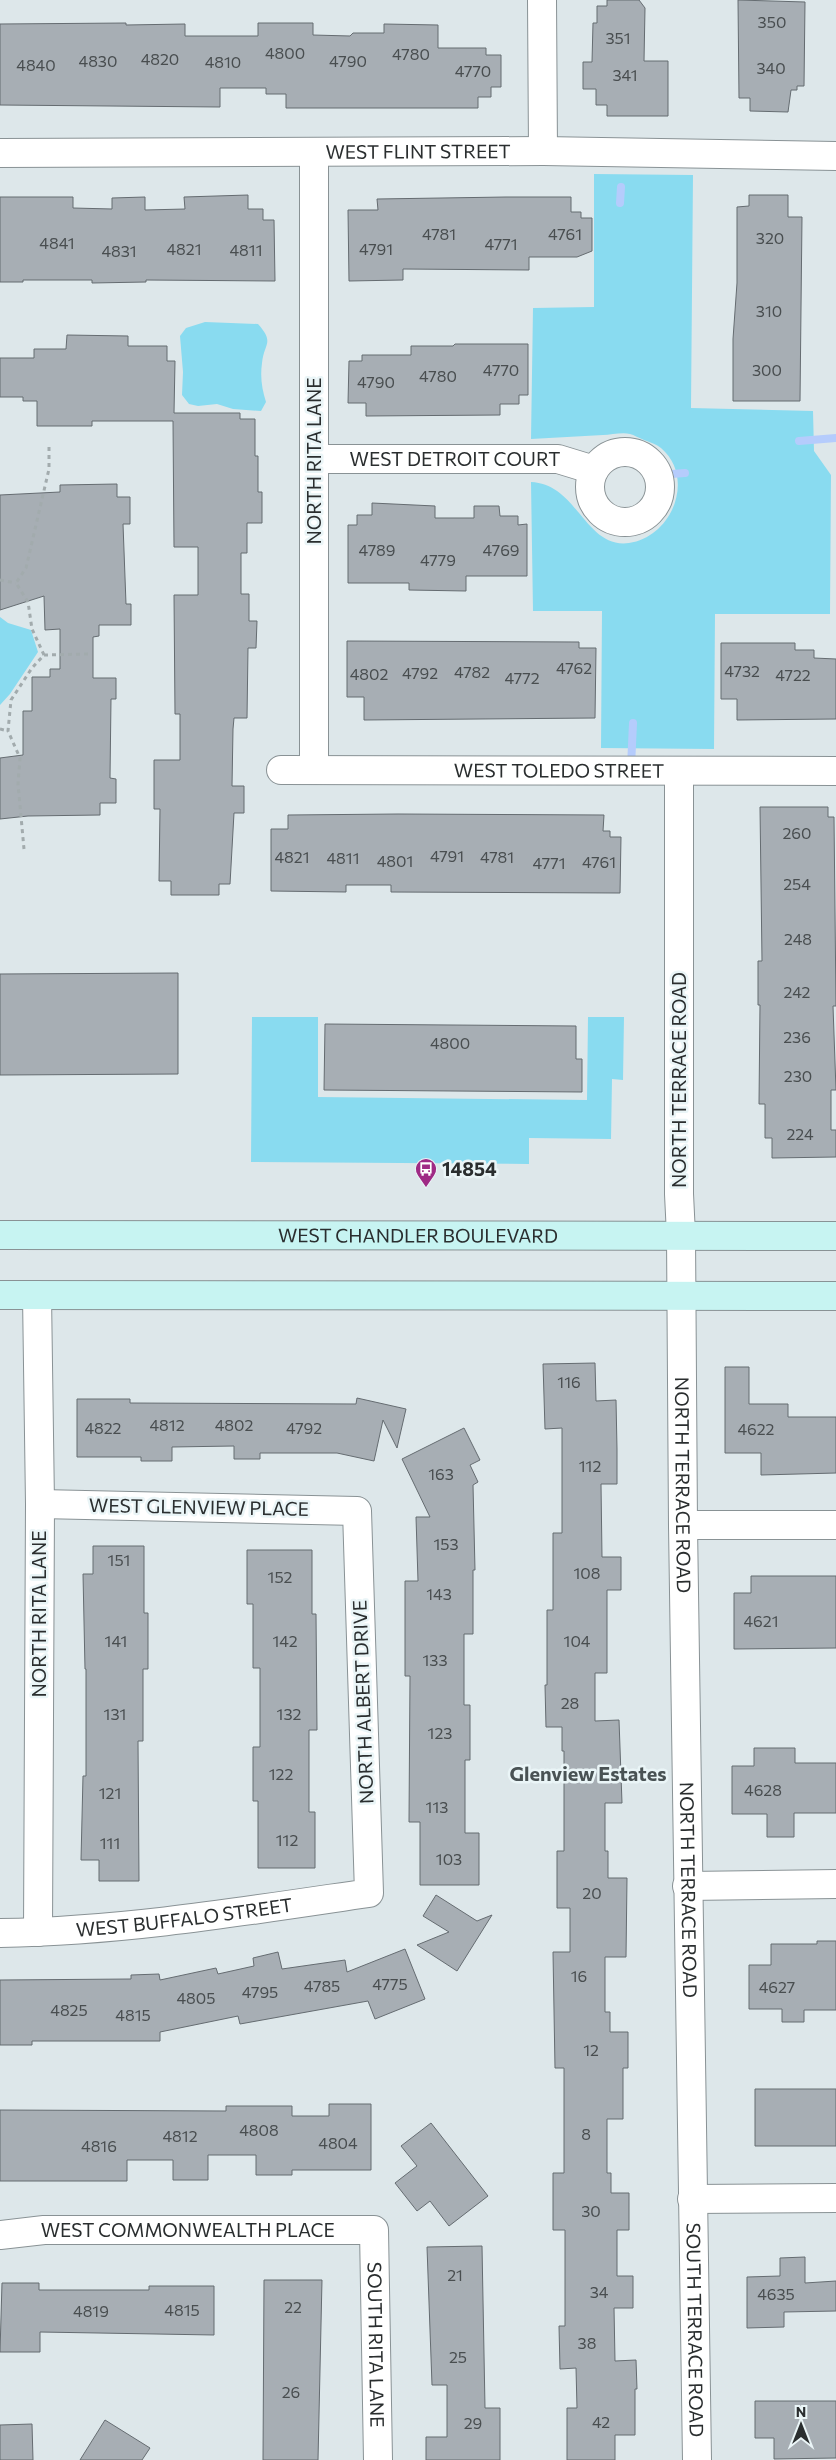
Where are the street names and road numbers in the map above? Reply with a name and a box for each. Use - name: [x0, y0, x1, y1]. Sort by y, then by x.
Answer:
- street label: WEST FLINT STREET: [325, 139, 511, 163]
- street label: NORTH RITA LANE: [302, 377, 325, 545]
- street label: WEST DETROIT COURT: [350, 447, 560, 470]
- street label: WEST TOLEDO STREET: [454, 758, 664, 782]
- street label: NORTH TERRACE ROAD: [667, 972, 690, 1188]
- street label: WEST CHANDLER BOULEVARD: [278, 1223, 558, 1247]
- street label: NORTH TERRACE ROAD: [671, 1377, 696, 1593]
- street label: WEST GLENVIEW PLACE: [89, 1493, 309, 1520]
- street label: NORTH RITA LANE: [27, 1530, 50, 1698]
- street label: NORTH ALBERT DRIVE: [347, 1600, 378, 1805]
- street label: NORTH TERRACE ROAD: [676, 1782, 702, 1998]
- street label: WEST BUFFALO STREET: [75, 1892, 294, 1941]
- street label: WEST COMMONWEALTH PLACE: [41, 2218, 335, 2241]
- street label: SOUTH TERRACE ROAD: [682, 2222, 709, 2437]
- street label: SOUTH RITA LANE: [364, 2262, 389, 2428]

